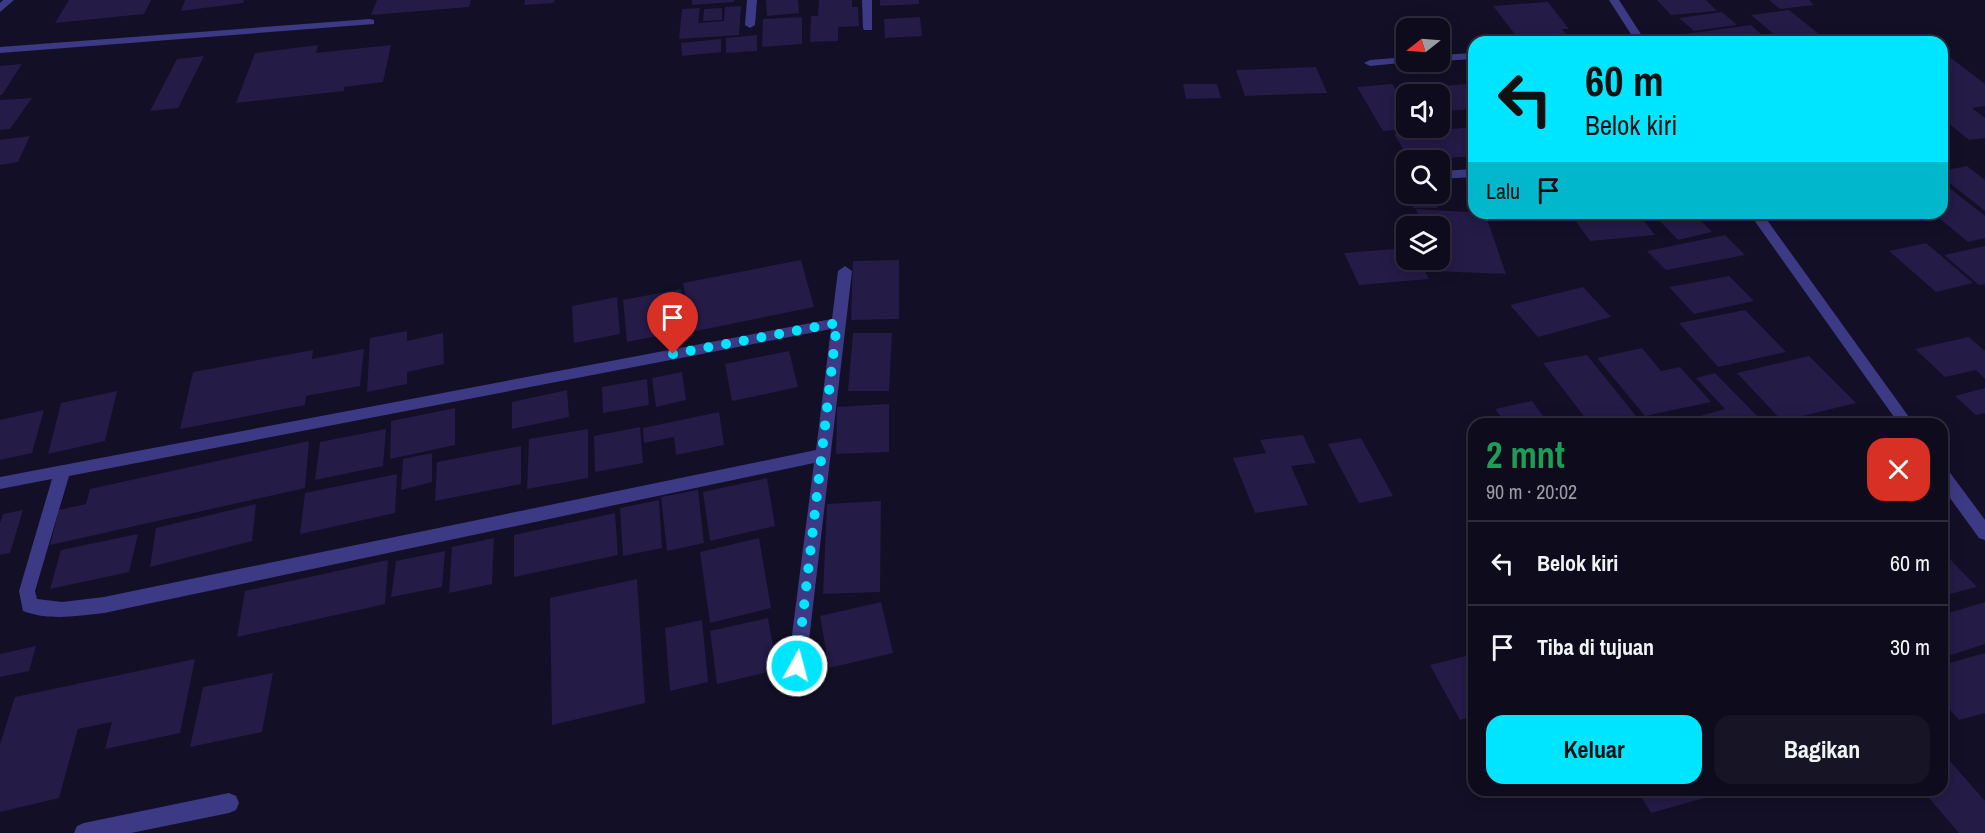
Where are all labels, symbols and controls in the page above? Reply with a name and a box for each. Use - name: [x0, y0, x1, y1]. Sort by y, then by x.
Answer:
- north arrow: [1396, 18, 1450, 72]
- map controls: [1396, 18, 1450, 270]
- text: 60 m: [1585, 53, 1664, 109]
- icon: left: [1486, 60, 1564, 138]
- button: sound: [1396, 84, 1450, 138]
- text: Belok kiri: [1585, 107, 1677, 143]
- button: search: [1396, 150, 1450, 204]
- icon: arrive: [1532, 174, 1565, 207]
- text: Lalu: [1486, 176, 1520, 206]
- button: layers: [1396, 216, 1450, 270]
- pin: [647, 292, 698, 354]
- icon: arrive: [656, 301, 689, 334]
- text: 2 mnt: [1486, 431, 1565, 479]
- button: close: [1867, 438, 1930, 501]
- text: 90 m · 20:02: [1486, 478, 1577, 505]
- icon: left: [1486, 547, 1519, 580]
- text: Belok kiri: [1537, 548, 1618, 578]
- text: 60 m: [1890, 548, 1930, 578]
- icon: arrive: [1486, 631, 1519, 664]
- text: Tiba di tujuan: [1537, 632, 1654, 662]
- text: 30 m: [1890, 632, 1930, 662]
- position arrow: [765, 634, 829, 698]
- button: Keluar: [1486, 715, 1702, 784]
- button: Bagikan: [1714, 715, 1930, 784]

